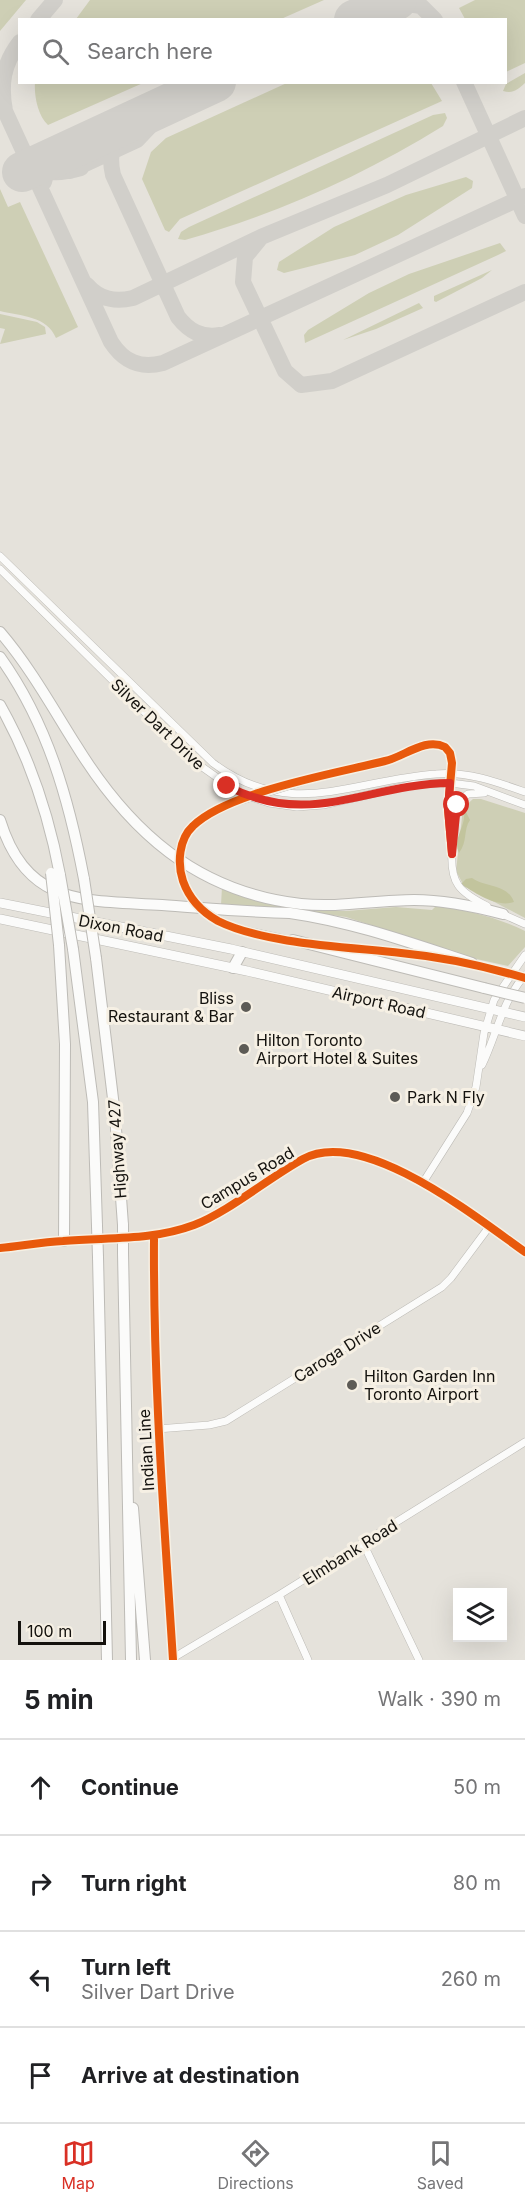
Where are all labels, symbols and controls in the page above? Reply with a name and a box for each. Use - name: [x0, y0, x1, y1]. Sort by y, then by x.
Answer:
- search box: [18, 18, 507, 84]
- icon: search: [39, 35, 72, 68]
- text: Search here: [87, 38, 213, 64]
- street label: Silver Dart Drive: [107, 674, 209, 774]
- route end: [213, 772, 239, 798]
- route start: [443, 791, 469, 817]
- street label: Dixon Road: [77, 910, 165, 946]
- street label: Airport Road: [330, 982, 428, 1022]
- place label: Bliss Restaurant & Bar: [108, 988, 234, 1026]
- marker: Bliss Restaurant & Bar: [239, 1000, 253, 1014]
- place label: Hilton Toronto Airport Hotel & Suites: [256, 1030, 418, 1068]
- marker: Hilton Toronto Airport Hotel & Suites: [237, 1042, 251, 1056]
- place label: Park N Fly: [407, 1087, 485, 1107]
- marker: Park N Fly: [388, 1090, 402, 1104]
- street label: Highway 427: [104, 1099, 130, 1199]
- street label: Campus Road: [197, 1142, 297, 1214]
- street label: Caroga Drive: [290, 1317, 384, 1387]
- place label: Hilton Garden Inn Toronto Airport: [364, 1366, 495, 1404]
- marker: Hilton Garden Inn Toronto Airport: [345, 1378, 359, 1392]
- street label: Indian Line: [134, 1409, 158, 1491]
- street label: Elmbank Road: [299, 1515, 401, 1589]
- map controls: [453, 1588, 507, 1642]
- button: layers: [453, 1588, 507, 1642]
- scale bar: [18, 1618, 106, 1646]
- text: 100 m: [27, 1621, 72, 1641]
- text: 5 min: [24, 1684, 94, 1715]
- text: Walk · 390 m: [378, 1687, 501, 1711]
- icon: ahead: [24, 1771, 57, 1804]
- text: Continue: [81, 1774, 179, 1800]
- text: 50 m: [453, 1775, 501, 1799]
- icon: right: [24, 1867, 57, 1900]
- text: Turn right: [81, 1870, 187, 1896]
- text: 80 m: [453, 1871, 501, 1895]
- text: Turn left: [81, 1954, 171, 1980]
- icon: left: [24, 1963, 57, 1996]
- text: 260 m: [441, 1967, 501, 1991]
- text: Silver Dart Drive: [81, 1980, 235, 2004]
- icon: arrive: [24, 2059, 57, 2092]
- text: Arrive at destination: [81, 2062, 300, 2088]
- tab: Map: [61, 2137, 95, 2193]
- tab: Directions: [218, 2137, 294, 2193]
- tab: Saved: [417, 2137, 464, 2193]

